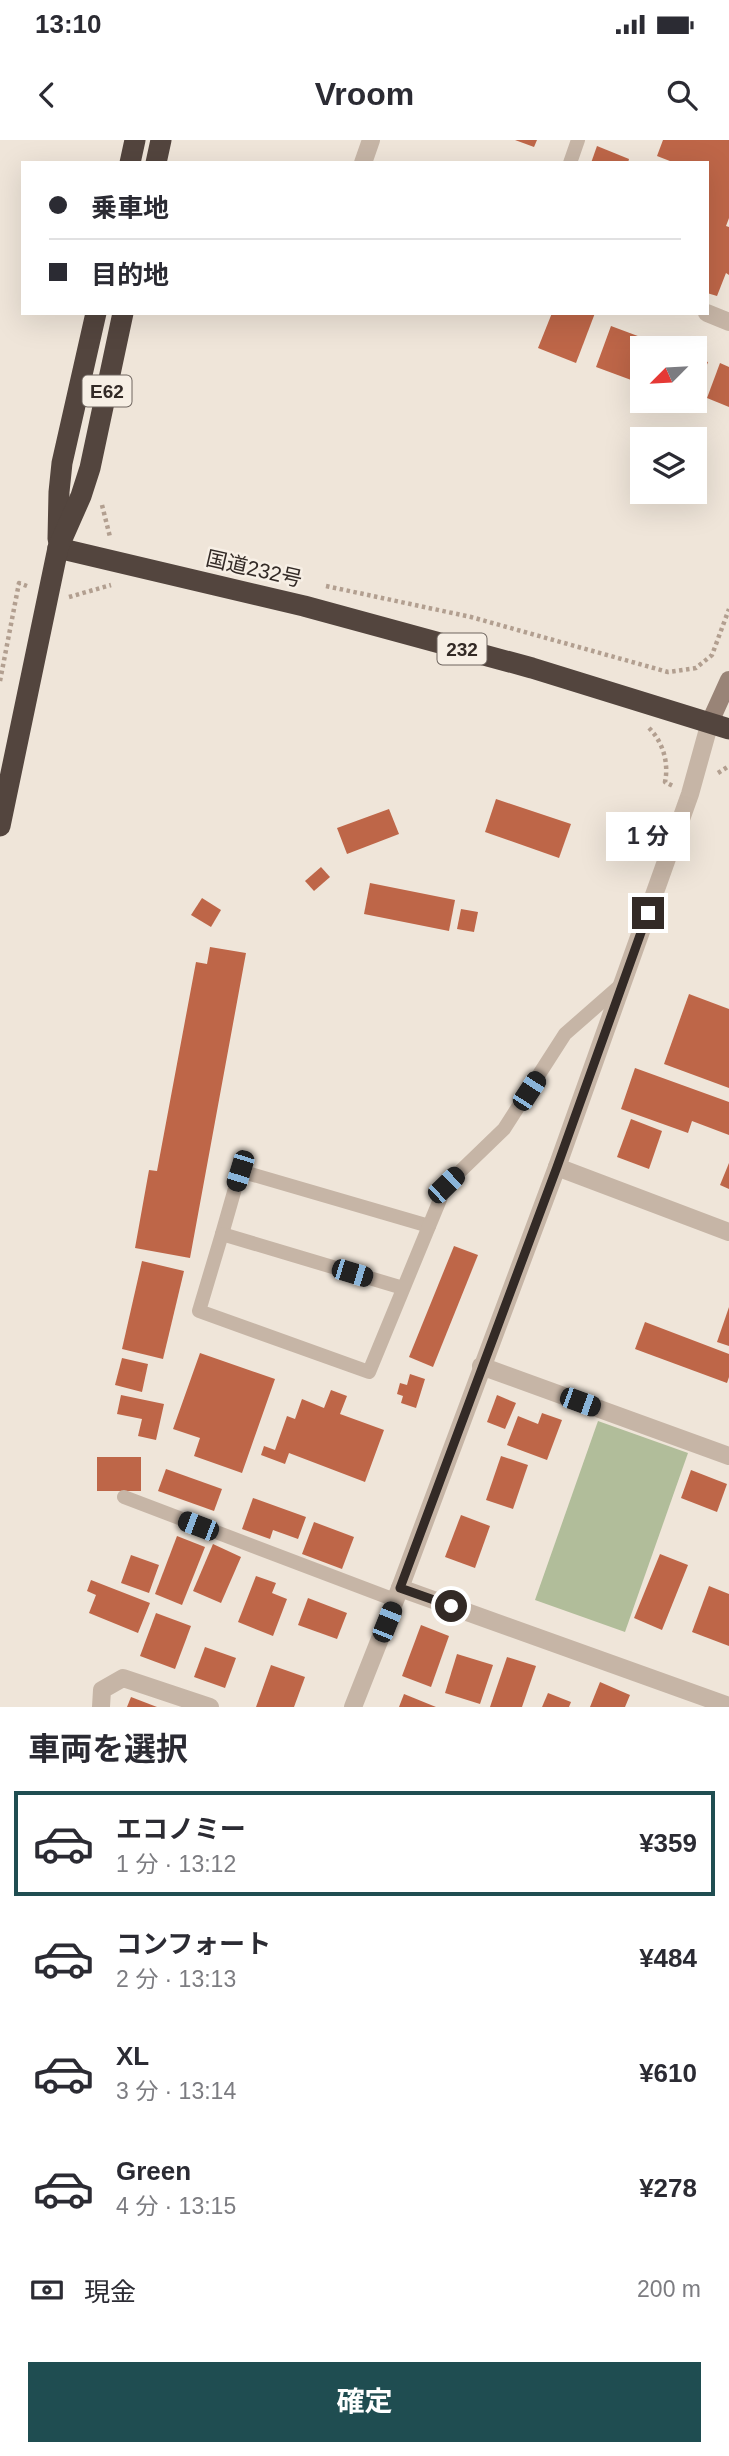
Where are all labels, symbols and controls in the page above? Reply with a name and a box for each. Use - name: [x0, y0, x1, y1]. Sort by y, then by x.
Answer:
- text: 13:10: [35, 9, 102, 39]
- icon: back: [28, 76, 66, 114]
- text: Vroom: [315, 76, 414, 112]
- icon: search: [663, 76, 701, 114]
- text: 乗車地: [91, 193, 169, 223]
- text: 目的地: [91, 260, 169, 290]
- north arrow: [630, 336, 707, 413]
- map controls: [630, 336, 707, 504]
- road number: E62: [82, 375, 132, 406]
- button: layers: [630, 427, 707, 504]
- street label: 国道232号: [204, 546, 304, 591]
- road number: 232: [438, 634, 486, 664]
- callout: 1 分: [606, 812, 690, 860]
- text: 1 分: [627, 823, 669, 849]
- route end: [632, 897, 664, 929]
- car: [509, 1068, 550, 1114]
- car: [224, 1148, 257, 1194]
- car: [424, 1163, 469, 1207]
- car: [329, 1257, 376, 1289]
- car: [557, 1385, 604, 1419]
- car: [175, 1509, 222, 1543]
- route start: [435, 1590, 467, 1622]
- car: [370, 1599, 405, 1645]
- text: 車両を選択: [28, 1731, 188, 1767]
- icon: car: [32, 1812, 95, 1875]
- text: エコノミー: [116, 1814, 246, 1844]
- text: ¥359: [639, 1828, 697, 1858]
- text: 1 分 · 13:12: [116, 1851, 236, 1877]
- icon: car: [32, 1927, 95, 1990]
- text: コンフォート: [116, 1929, 271, 1959]
- text: ¥484: [639, 1943, 697, 1973]
- text: 2 分 · 13:13: [116, 1966, 236, 1992]
- text: XL: [116, 2041, 149, 2071]
- icon: car: [32, 2042, 95, 2105]
- text: ¥610: [639, 2058, 697, 2088]
- text: 3 分 · 13:14: [116, 2078, 236, 2104]
- text: Green: [116, 2156, 191, 2186]
- icon: car: [32, 2157, 95, 2220]
- text: ¥278: [639, 2173, 697, 2203]
- text: 4 分 · 13:15: [116, 2193, 236, 2219]
- icon: cash: [28, 2271, 66, 2309]
- text: 200 m: [637, 2276, 701, 2302]
- text: 現金: [84, 2277, 136, 2307]
- button: 確定: [28, 2362, 701, 2442]

